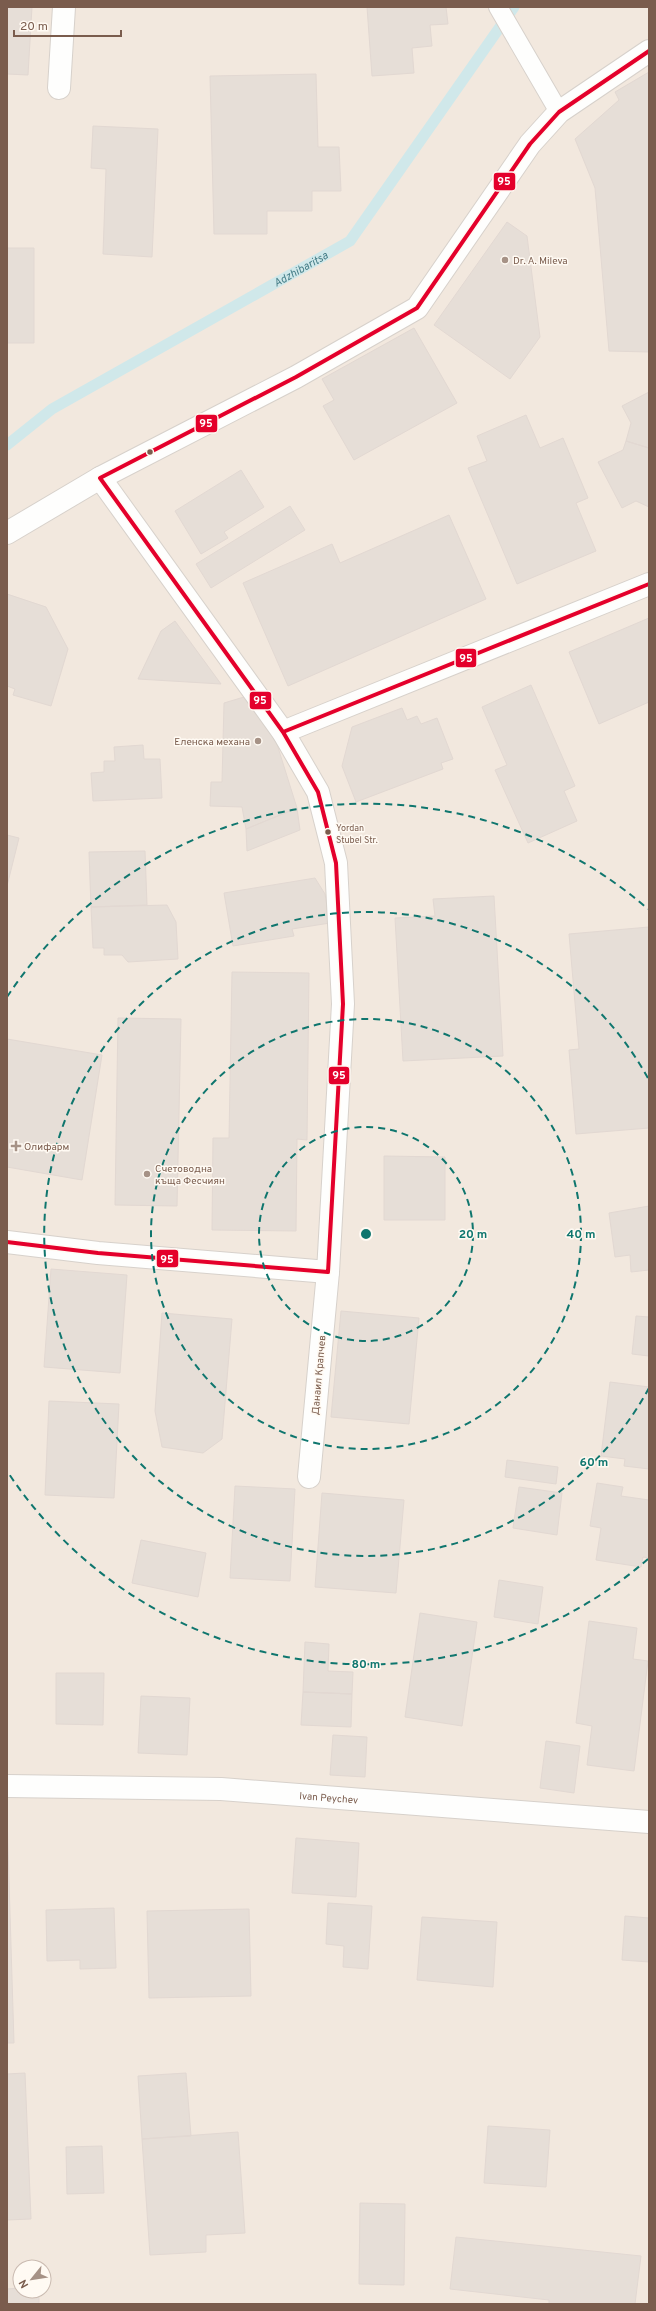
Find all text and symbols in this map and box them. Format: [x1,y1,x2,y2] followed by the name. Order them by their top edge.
[14,12,121,38] scale bar
[20,19,48,35] text: 20 m
[493,172,516,191] line badge: 95
[497,175,511,189] text: 95
[271,249,331,291] water label: Adzhibaritsa
[500,255,510,265] marker: Dr. A. Mileva
[513,255,568,268] place label: Dr. A. Mileva
[195,414,218,433] line badge: 95
[199,417,213,431] text: 95
[145,447,155,457] unlabelled marker
[455,648,477,668] line badge: 95
[459,652,473,666] text: 95
[249,691,272,710] line badge: 95
[253,694,267,708] text: 95
[174,736,250,749] place label: Еленска механа
[253,736,263,746] marker: Еленска механа
[336,823,378,846] place label: Yordan Stubel Str.
[323,827,333,837] marker: Yordan Stubel Str.
[328,1066,350,1085] line badge: 95
[332,1069,346,1083] text: 95
[11,1141,21,1151] marker: Олифарм
[24,1141,69,1154] place label: Олифарм
[155,1163,225,1188] place label: Счетоводна къща Фесчиян
[142,1169,152,1179] marker: Счетоводна къща Фесчиян
[359,1227,373,1241] centre of rings
[459,1227,487,1243] text: 20 m
[566,1227,596,1243] text: 40 m
[156,1249,179,1268] line badge: 95
[160,1253,174,1267] text: 95
[310,1335,329,1416] street label: Данаил Крапчев
[580,1455,608,1471] text: 60 m
[352,1657,380,1673] text: 80 m
[299,1790,358,1808] street label: Ivan Peychev
[12,2259,52,2299] north arrow
[16,2277,32,2290] text: N

